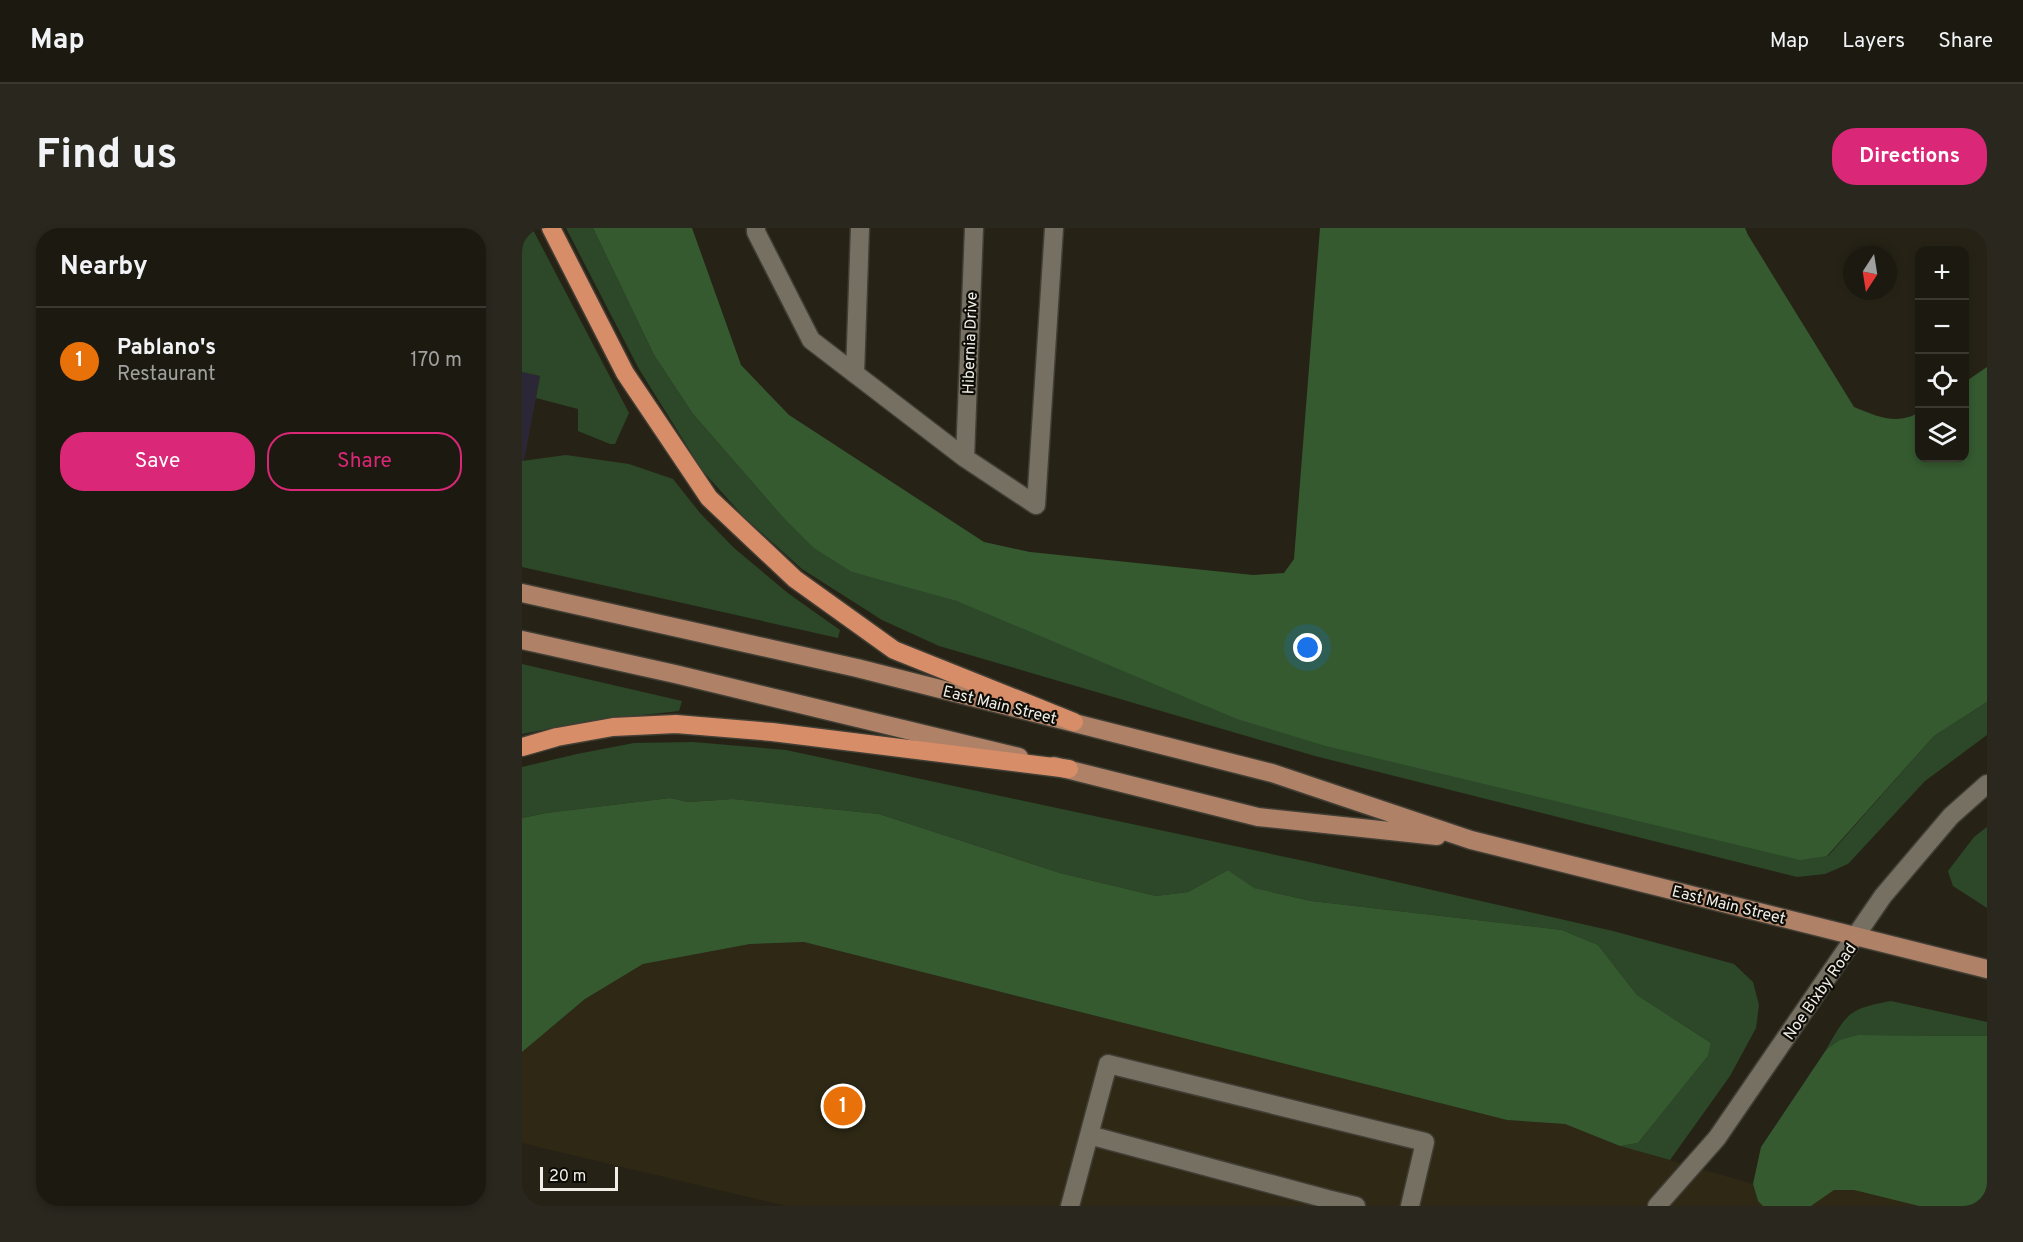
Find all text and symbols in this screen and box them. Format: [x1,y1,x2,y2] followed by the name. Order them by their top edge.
[30,23,85,59] text: Map
[1770,28,1809,55] text: Map
[1842,28,1905,55] text: Layers
[1938,28,1993,55] text: Share
[1832,128,1987,185] button: Directions
[36,130,177,183] text: Find us
[1843,246,1897,300] north arrow
[1915,246,1969,462] map controls
[1915,246,1969,300] button: +
[60,251,148,284] text: Nearby
[959,291,983,395] street label: Hibernia Drive
[1915,300,1969,354] button: −
[117,335,216,362] text: Pablano's
[76,348,84,374] text: 1
[410,348,462,374] text: 170 m
[1915,354,1969,408] button: locate
[117,362,216,388] text: Restaurant
[1915,408,1969,462] button: layers
[60,432,255,491] button: Save
[267,432,462,491] button: Share
[1293,633,1322,662] your location
[940,682,1059,730] street label: East Main Street
[1669,882,1788,930] street label: East Main Street
[1780,940,1862,1045] street label: Noe Bixby Road
[824,1084,862,1128] pin: 1
[540,1164,618,1192] scale bar
[549,1167,586,1187] text: 20 m

